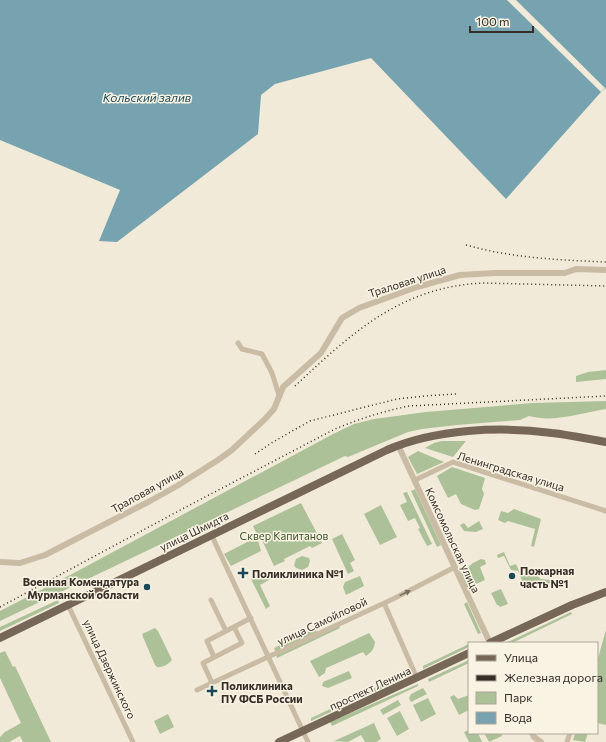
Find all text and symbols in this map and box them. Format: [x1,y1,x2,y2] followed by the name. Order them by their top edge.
[470,8,533,34] scale bar
[476,14,510,28] text: 100 m
[103,90,192,104] water label: Кольский залив
[367,262,447,300] street label: Траловая улица
[456,449,566,493] street label: Ленинградская улица
[109,465,185,515] street label: Траловая улица
[423,485,483,595] street label: Комсомольская улица
[157,509,231,553] street label: улица Шмидта
[240,529,329,542] park label: Сквер Капитанов
[520,564,574,590] place label: Пожарная часть №1
[237,567,249,579] marker: Поликлиника №1
[252,567,344,580] place label: Поликлиника №1
[507,571,517,581] marker: Пожарная часть №1
[23,575,139,601] place label: Военная Комендатура Мурманской области
[142,582,152,592] marker: Военная Комендатура Мурманской области
[399,590,411,596] one-way arrow
[275,594,369,648] street label: улица Самойловой
[81,617,139,721] street label: улица Дзержинского
[468,642,598,734] legend
[504,650,538,664] text: Улица
[327,663,413,713] street label: проспект Ленина
[504,670,603,684] text: Железная дорога
[221,679,303,705] place label: Поликлиника ПУ ФСБ России
[206,685,218,697] marker: Поликлиника ПУ ФСБ России
[504,690,533,704] text: Парк
[504,710,532,724] text: Вода

